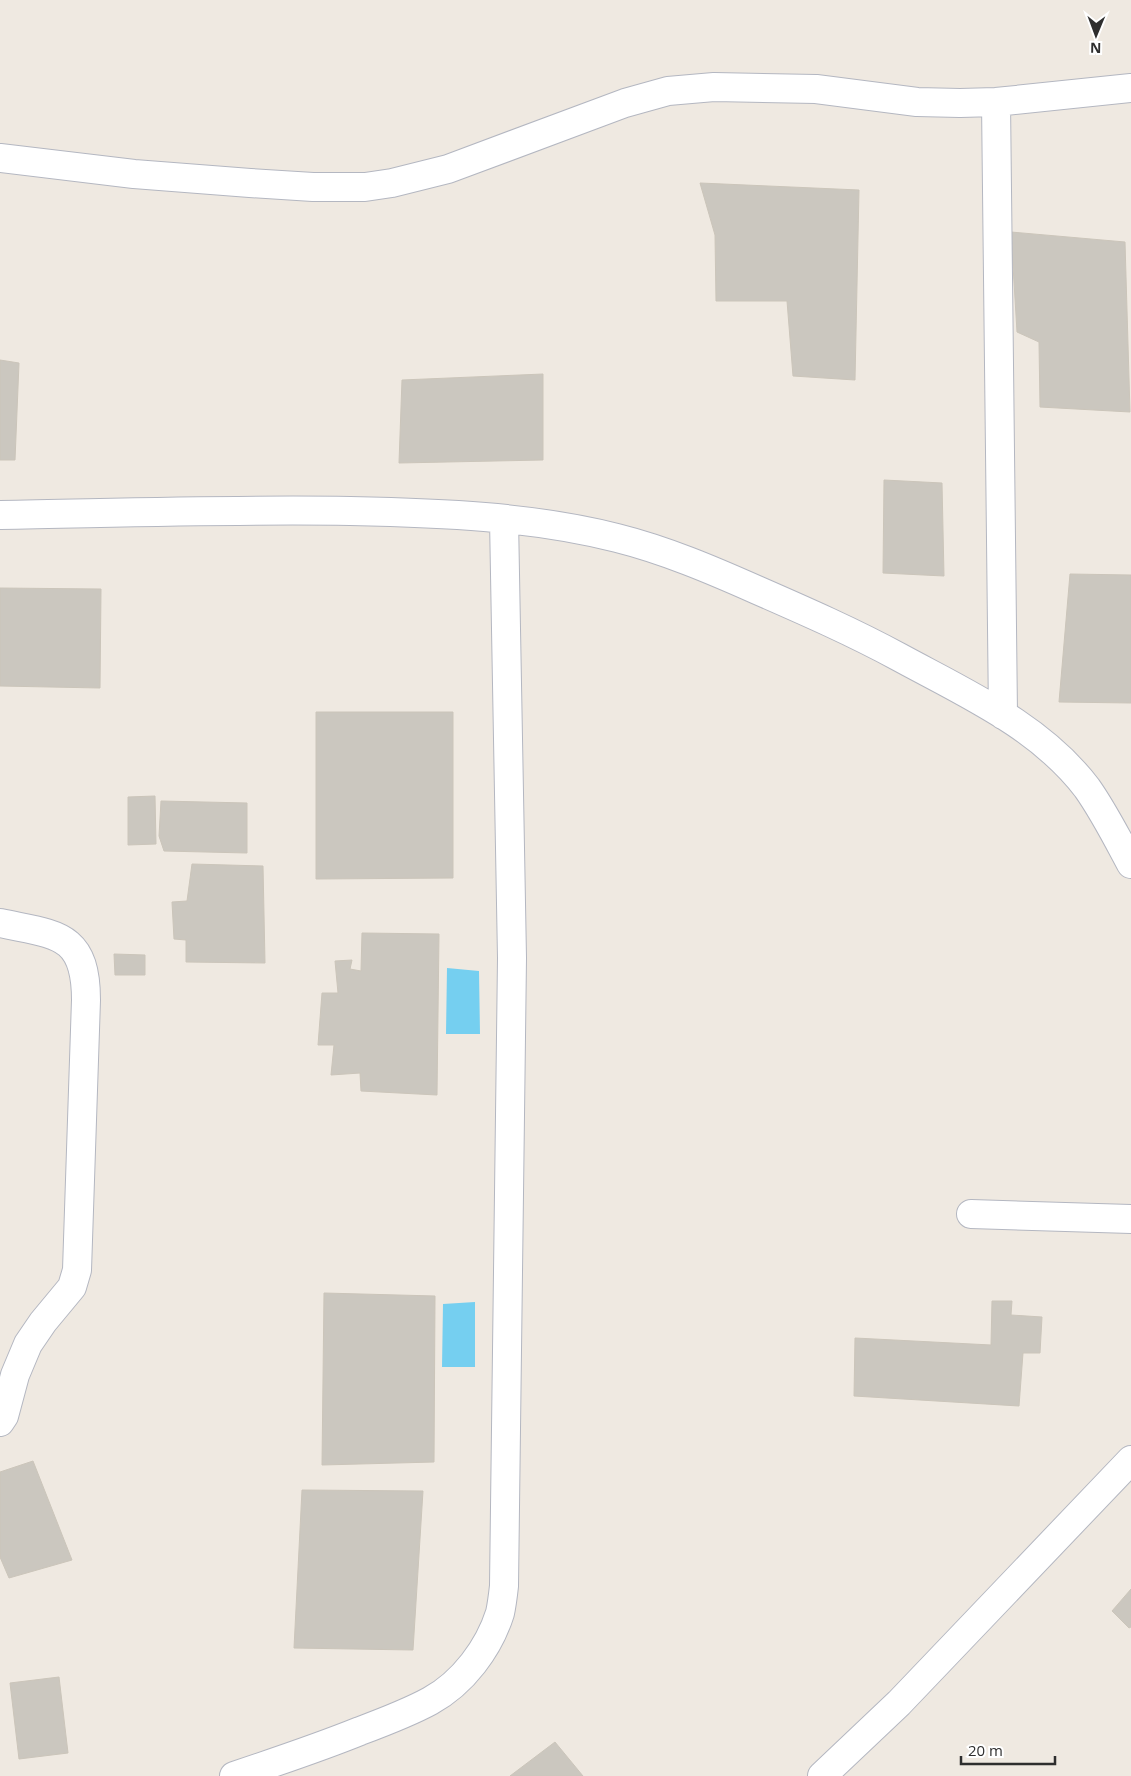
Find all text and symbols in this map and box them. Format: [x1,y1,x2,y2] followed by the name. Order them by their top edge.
[1071,10,1121,60] north arrow
[1090,39,1102,58] text: N
[961,1734,1055,1766] scale bar
[968,1740,1003,1760] text: 20 m

